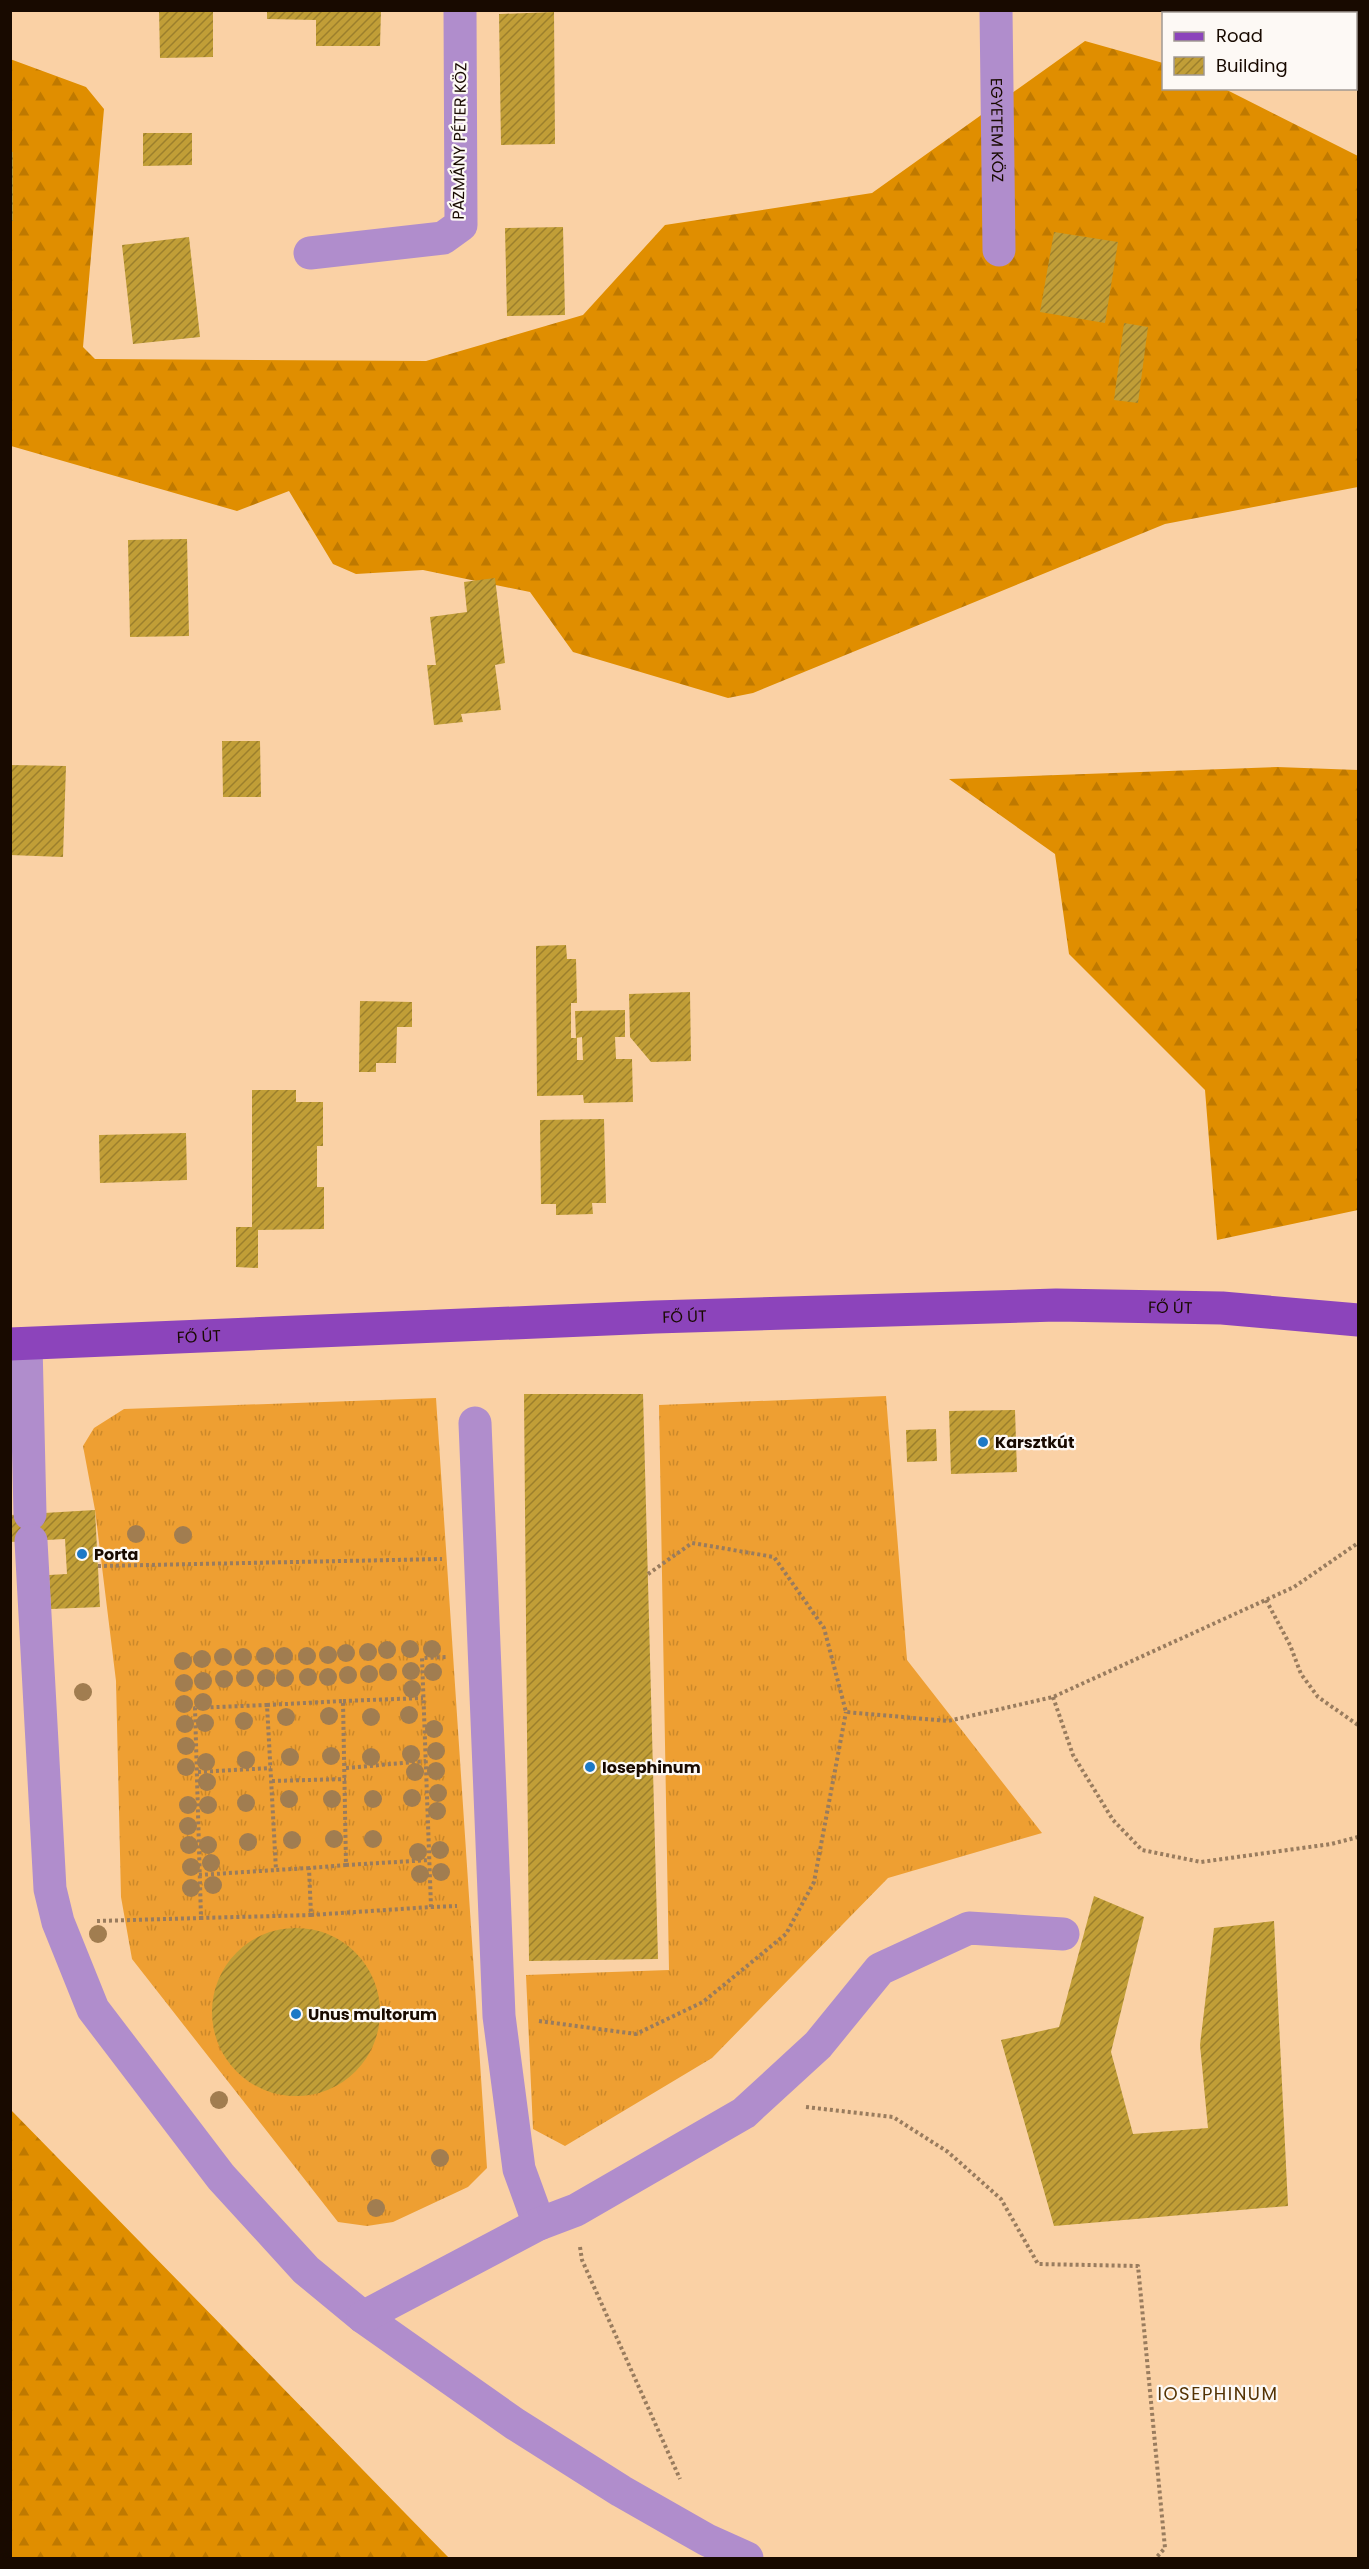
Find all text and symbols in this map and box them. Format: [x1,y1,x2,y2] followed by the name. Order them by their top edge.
[1162,12,1357,90] legend
[1216,23,1263,48] text: Road
[1216,53,1288,78] text: Building
[447,62,472,220] street label: PÁZMÁNY PÉTER KÖZ
[985,78,1009,182] street label: EGYETEM KÖZ
[1148,1296,1193,1319] street label: FŐ ÚT
[662,1304,707,1329] street label: FŐ ÚT
[176,1324,222,1349] street label: FŐ ÚT
[995,1431,1074,1454] place label: Karsztkút
[976,1435,990,1449] marker: Karsztkút
[94,1543,138,1566] place label: Porta
[75,1547,89,1561] marker: Porta
[602,1756,701,1779] place label: Iosephinum
[583,1760,597,1774] marker: Iosephinum
[308,2003,437,2026] place label: Unus multorum
[289,2007,303,2021] marker: Unus multorum
[1158,2381,1278,2406] district label: IOSEPHINUM

